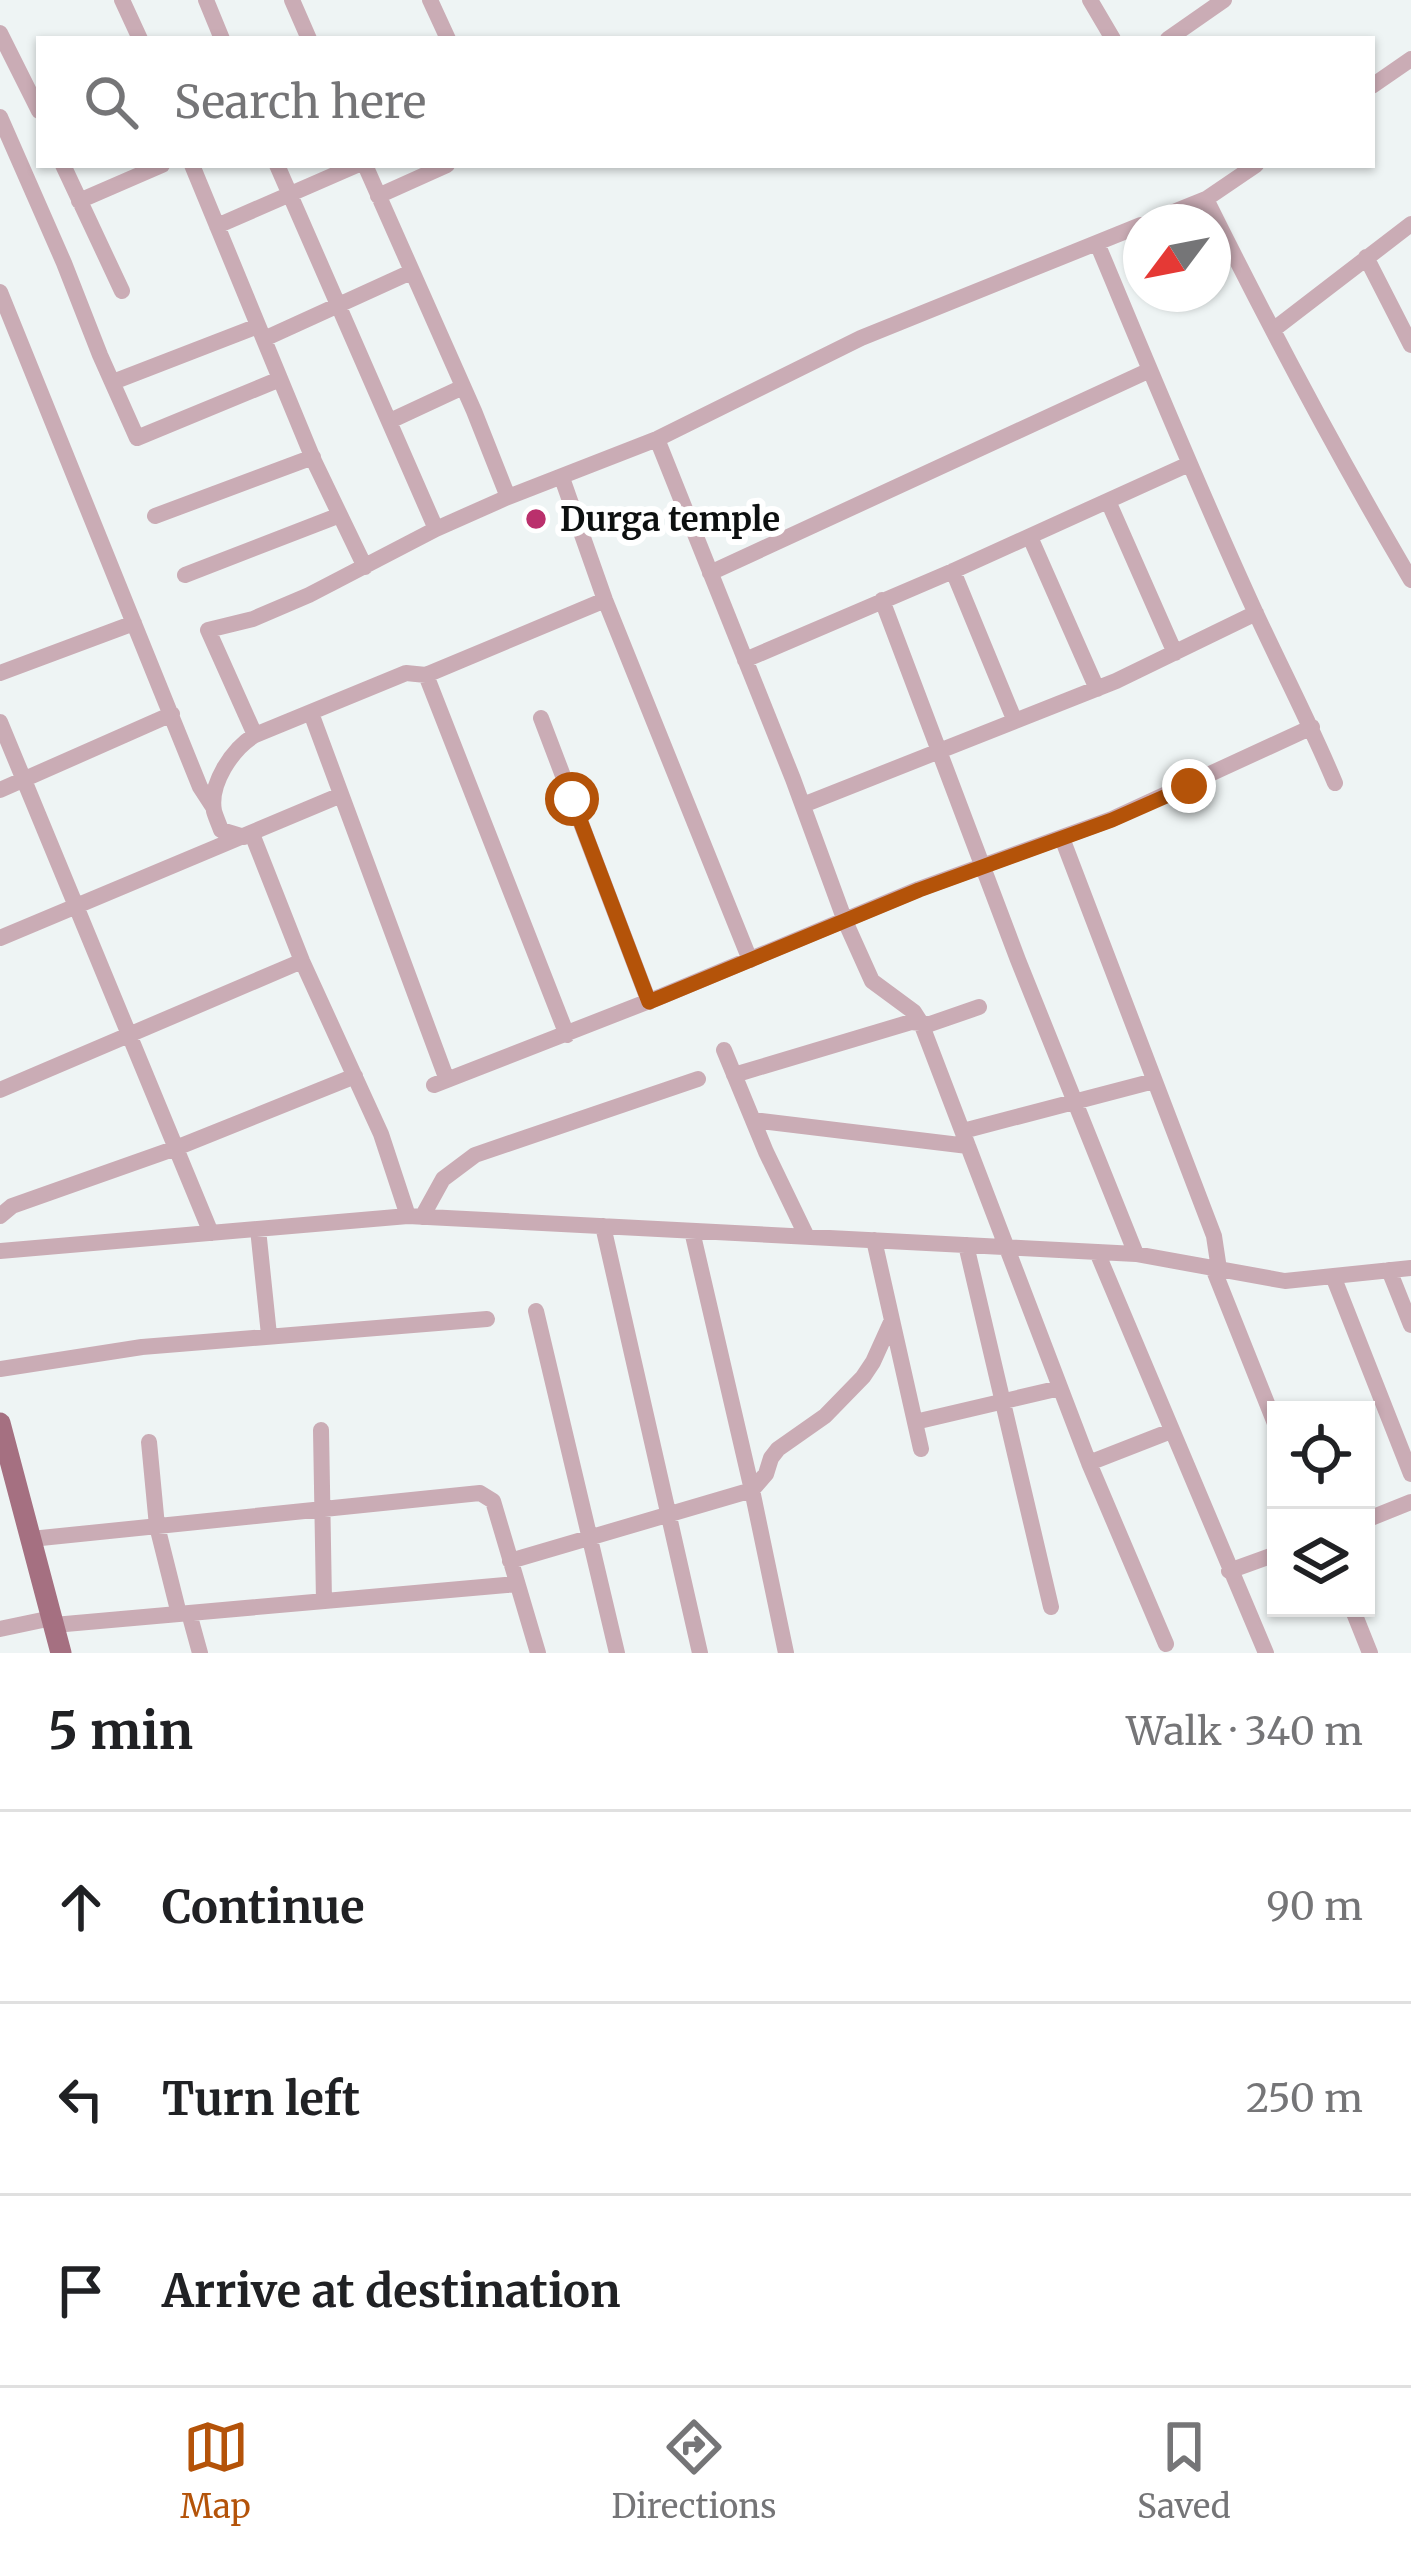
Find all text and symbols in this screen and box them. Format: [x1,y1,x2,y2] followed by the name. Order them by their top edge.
[36,36,1375,168] search box
[78,69,144,135] icon: search
[174,74,426,130] text: Search here
[1123,204,1231,312] north arrow
[560,499,780,540] place label: Durga temple
[523,506,549,532] marker: Durga temple
[1162,759,1216,813] route end
[545,772,599,826] route start
[1267,1401,1375,1617] map controls
[1267,1401,1375,1509] button: locate
[1267,1509,1375,1617] button: layers
[48,1699,193,1763] text: 5 min
[1126,1707,1363,1756] text: Walk · 340 m
[48,1874,114,1940] icon: ahead
[162,1879,364,1935] text: Continue
[1266,1882,1363,1931] text: 90 m
[48,2066,114,2132] icon: left
[162,2071,360,2127] text: Turn left
[1246,2074,1363,2123] text: 250 m
[48,2258,114,2324] icon: arrive
[162,2263,620,2319] text: Arrive at destination
[180,2414,251,2527] tab: Map
[611,2414,776,2527] tab: Directions
[1137,2414,1231,2527] tab: Saved

